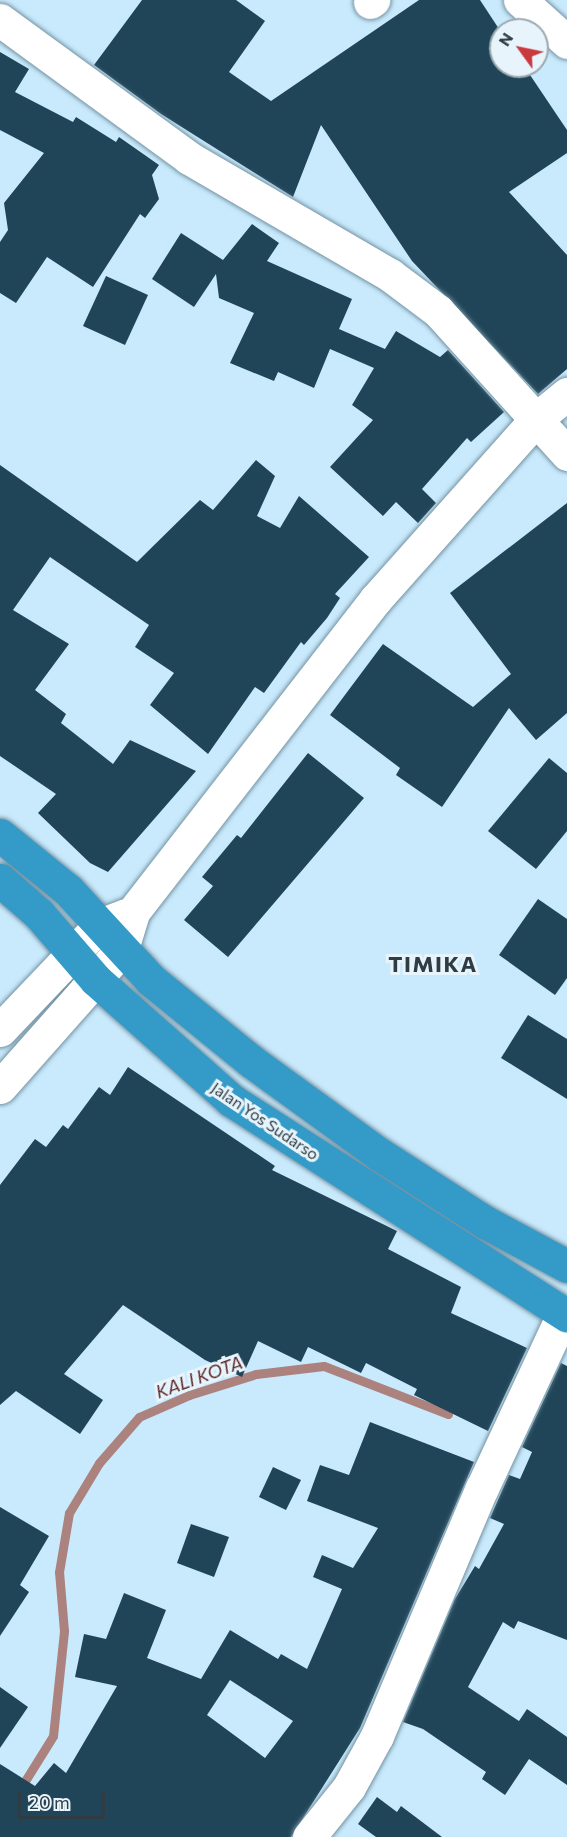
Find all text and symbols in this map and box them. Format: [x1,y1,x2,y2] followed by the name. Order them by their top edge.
[489,18,549,78] north arrow
[494,29,516,49] text: N
[388,951,478,977] district label: TIMIKA
[208,1078,322,1164] street label: Jalan Yos Sudarso
[153,1351,245,1403] water label: KALI KOTA
[21,1780,108,1818] scale bar
[29,1791,70,1813] text: 20 m

